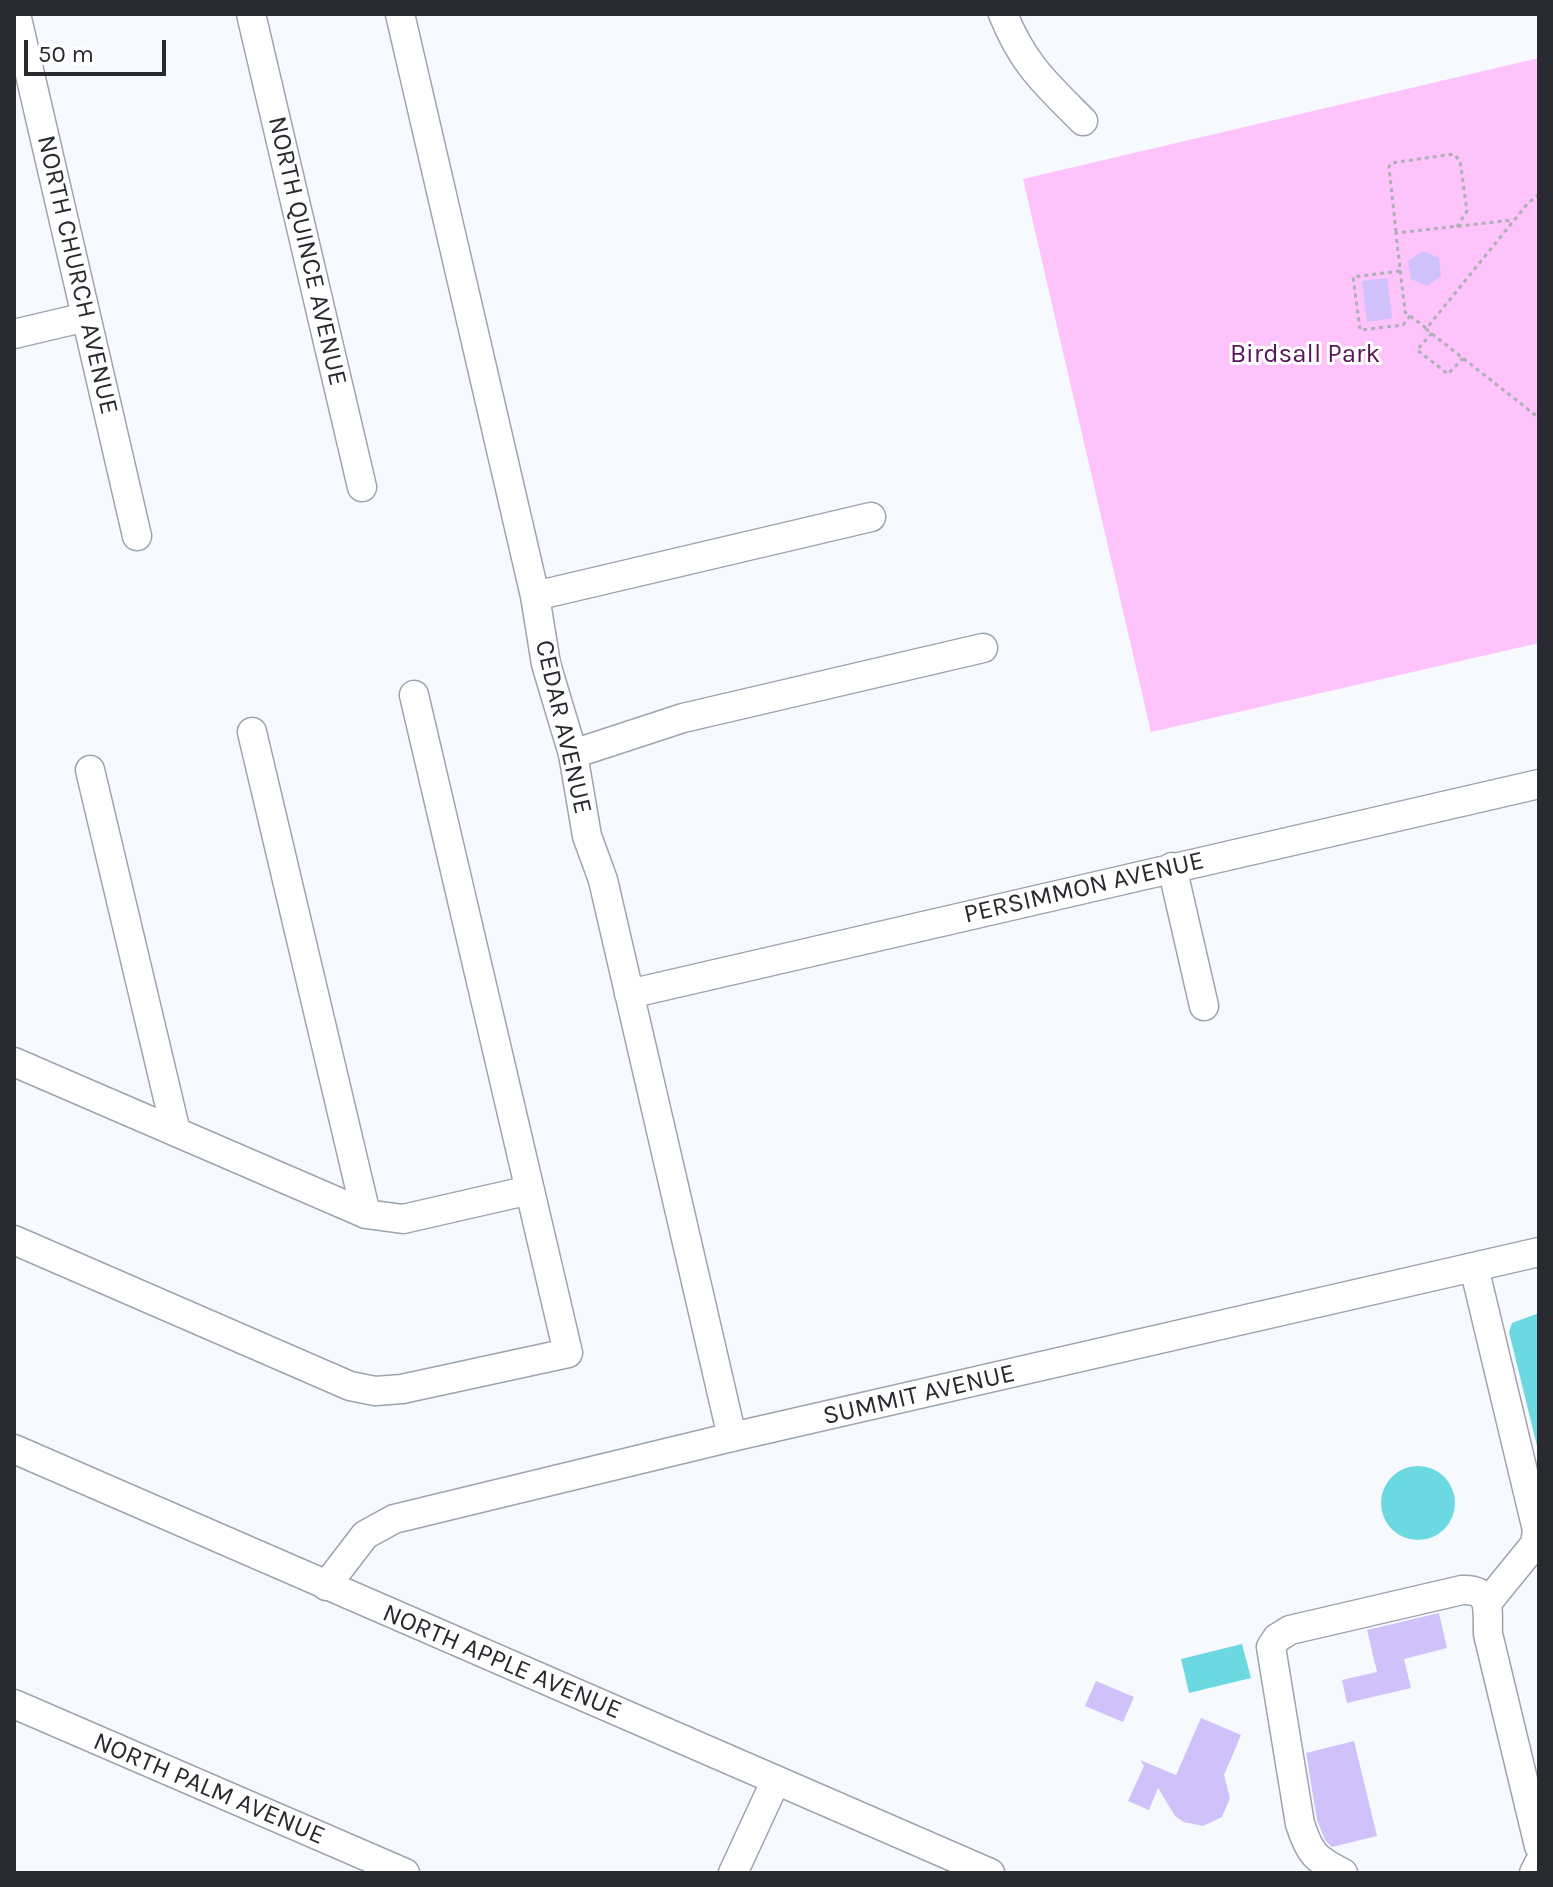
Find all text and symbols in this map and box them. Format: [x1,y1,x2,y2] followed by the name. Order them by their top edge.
[28,24,170,74] scale bar
[38,40,94,68] text: 50 m
[261,113,353,389] street label: NORTH QUINCE AVENUE
[30,132,124,418] street label: NORTH CHURCH AVENUE
[1230,339,1380,371] park label: Birdsall Park
[528,637,598,817] street label: CEDAR AVENUE
[961,845,1207,931] street label: PERSIMMON AVENUE
[820,1358,1018,1432] street label: SUMMIT AVENUE
[378,1598,626,1726] street label: NORTH APPLE AVENUE
[89,1726,329,1852] street label: NORTH PALM AVENUE

